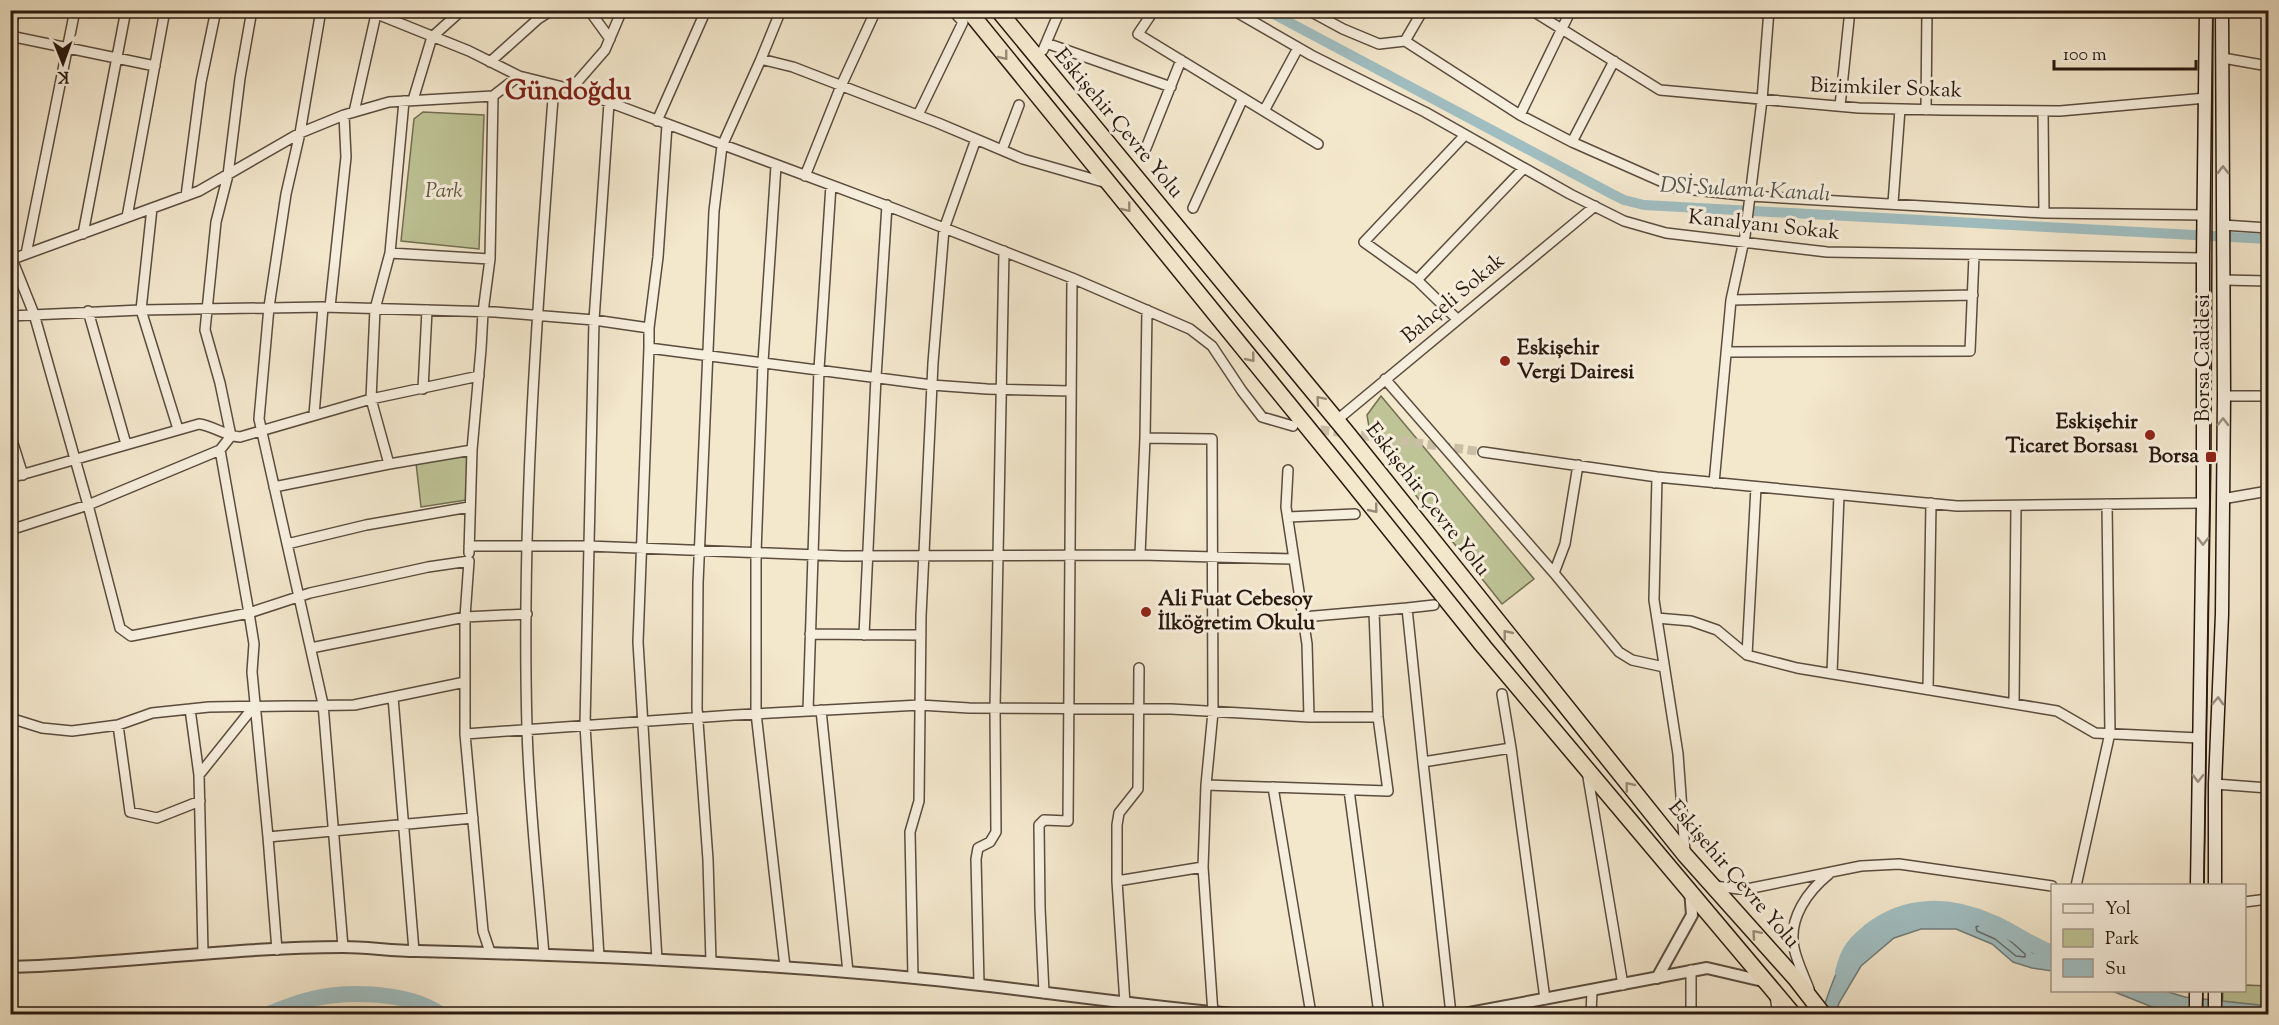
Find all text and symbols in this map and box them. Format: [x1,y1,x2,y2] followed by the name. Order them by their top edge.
[33,33,93,93] north arrow
[2054,33,2196,71] scale bar
[1046,42,1190,206] street label: Eskişehir Çevre Yolu
[2063,43,2107,69] text: 100 m
[997,49,1008,60] one-way arrow
[57,64,69,87] text: K
[1809,71,1963,107] street label: Bizimkiler Sokak
[505,73,632,112] district label: Gündoğdu
[2217,166,2229,175] one-way arrow
[1659,171,1831,211] water label: DSİ Sulama Kanalı
[425,177,463,207] park label: Park
[1120,201,1131,212] one-way arrow
[1687,203,1842,249] street label: Kanalyanı Sokak
[1396,246,1513,351] street label: Bahçeli Sokak
[2189,294,2219,422] street label: Borsa Caddesi
[1517,334,1634,388] place label: Eskişehir Vergi Dairesi
[1244,351,1255,362] one-way arrow
[1498,354,1512,368] marker: Eskişehir Vergi Dairesi
[1316,396,1327,407] one-way arrow
[2006,408,2138,462] place label: Eskişehir Ticaret Borsası
[1357,417,1497,583] street label: Eskişehir Çevre Yolu
[2217,418,2229,427] one-way arrow
[2143,428,2157,442] marker: Eskişehir Ticaret Borsası
[2148,442,2199,472] place label: Borsa
[2204,450,2218,464] marker: Borsa
[1367,503,1378,514] one-way arrow
[2197,537,2209,546] one-way arrow
[1158,585,1316,639] place label: Ali Fuat Cebesoy İlköğretim Okulu
[1139,605,1153,619] marker: Ali Fuat Cebesoy İlköğretim Okulu
[1503,630,1514,641] one-way arrow
[2212,697,2225,706] one-way arrow
[2192,774,2204,783] one-way arrow
[1626,782,1637,793] one-way arrow
[1660,794,1806,956] street label: Eskişehir Çevre Yolu
[2051,884,2246,992] legend
[2105,897,2131,923] text: Yol
[2105,927,2140,953] text: Park
[1752,930,1763,941] one-way arrow
[2105,957,2126,983] text: Su

